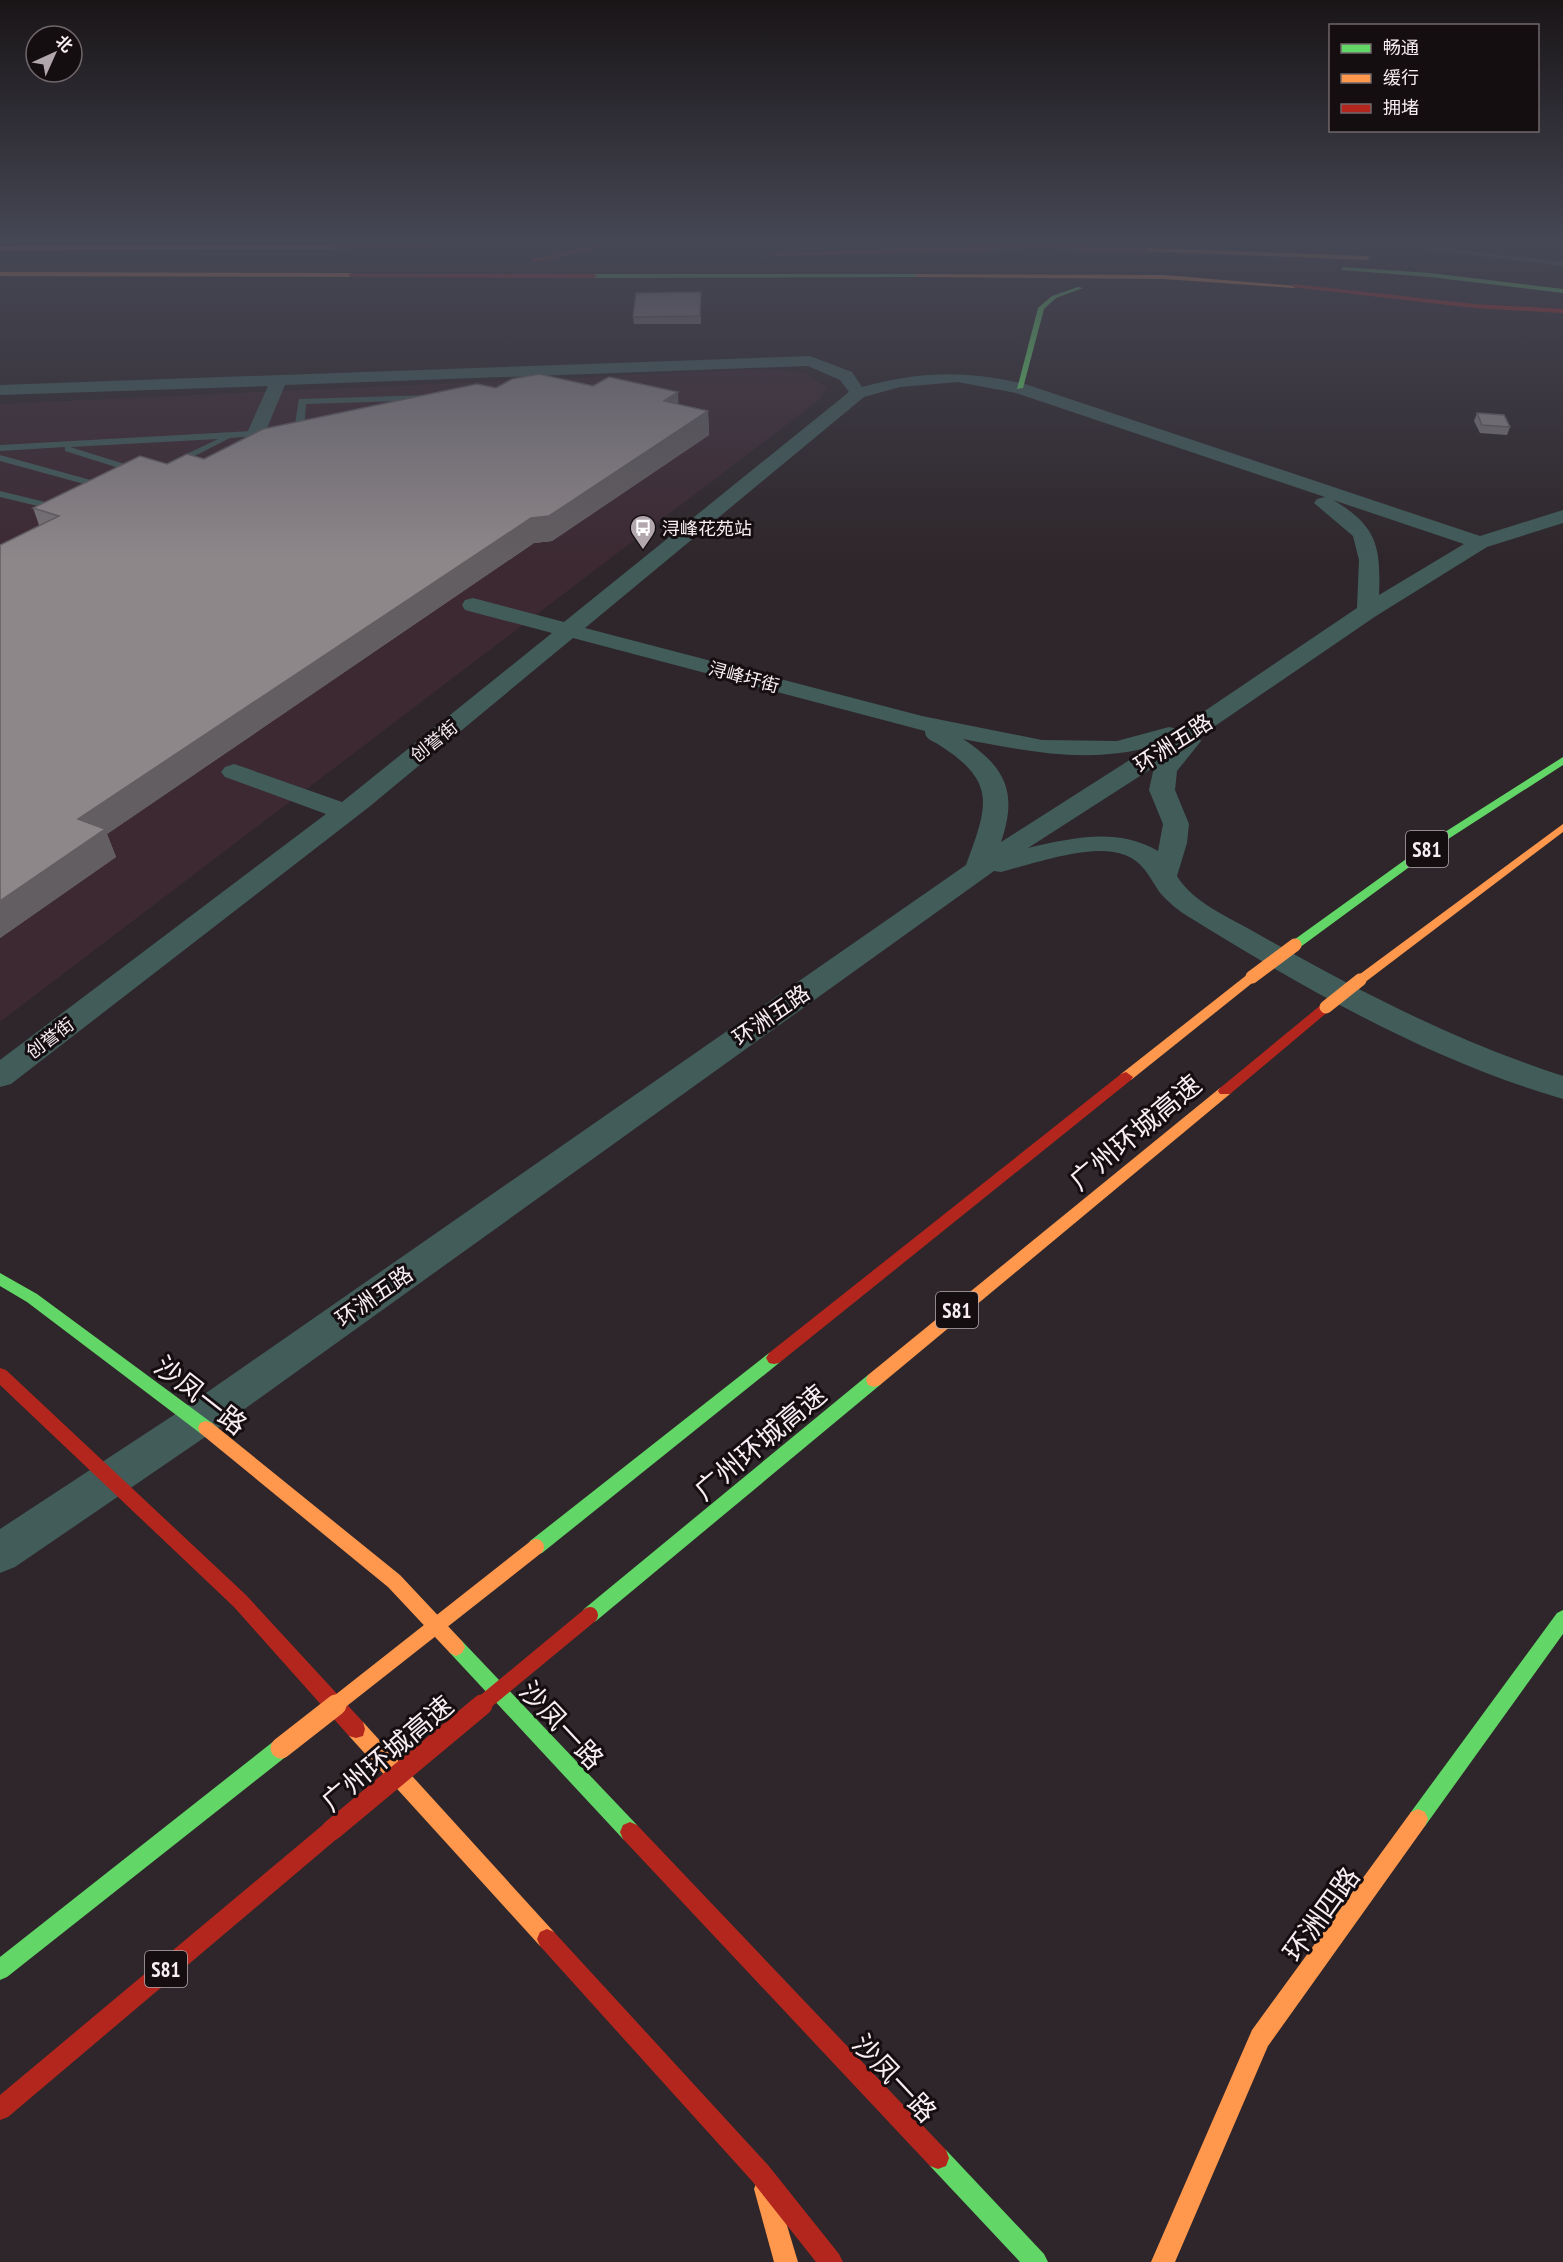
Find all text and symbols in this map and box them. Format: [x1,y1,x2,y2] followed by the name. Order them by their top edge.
[24,24,84,84] north arrow
[1329,24,1539,132] legend
[52,31,77,56] text: 北
[1383,36,1419,59] text: 畅通
[1383,66,1419,89] text: 缓行
[1383,96,1419,119] text: 拥堵
[628,513,658,551] bus stop icon: 浔峰花苑站
[662,517,752,540] place label: 浔峰花苑站
[706,657,782,697] street label: 浔峰圩街
[1128,707,1218,779] street label: 环洲五路
[406,715,462,767] street label: 创誉街
[1406,831,1448,867] road number: S81
[727,978,815,1052] street label: 环洲五路
[22,1013,78,1063] street label: 创誉街
[1062,1067,1208,1197] street label: 广州环城高速
[330,1259,418,1333] street label: 环洲五路
[936,1292,978,1328] road number: S81
[148,1348,254,1442] street label: 沙凤一路
[687,1377,833,1507] street label: 广州环城高速
[513,1674,611,1776] street label: 沙凤一路
[314,1688,460,1818] street label: 广州环城高速
[1276,1860,1366,1968] street label: 环洲四路
[145,1951,187,1987] road number: S81
[846,2027,944,2129] street label: 沙凤一路

